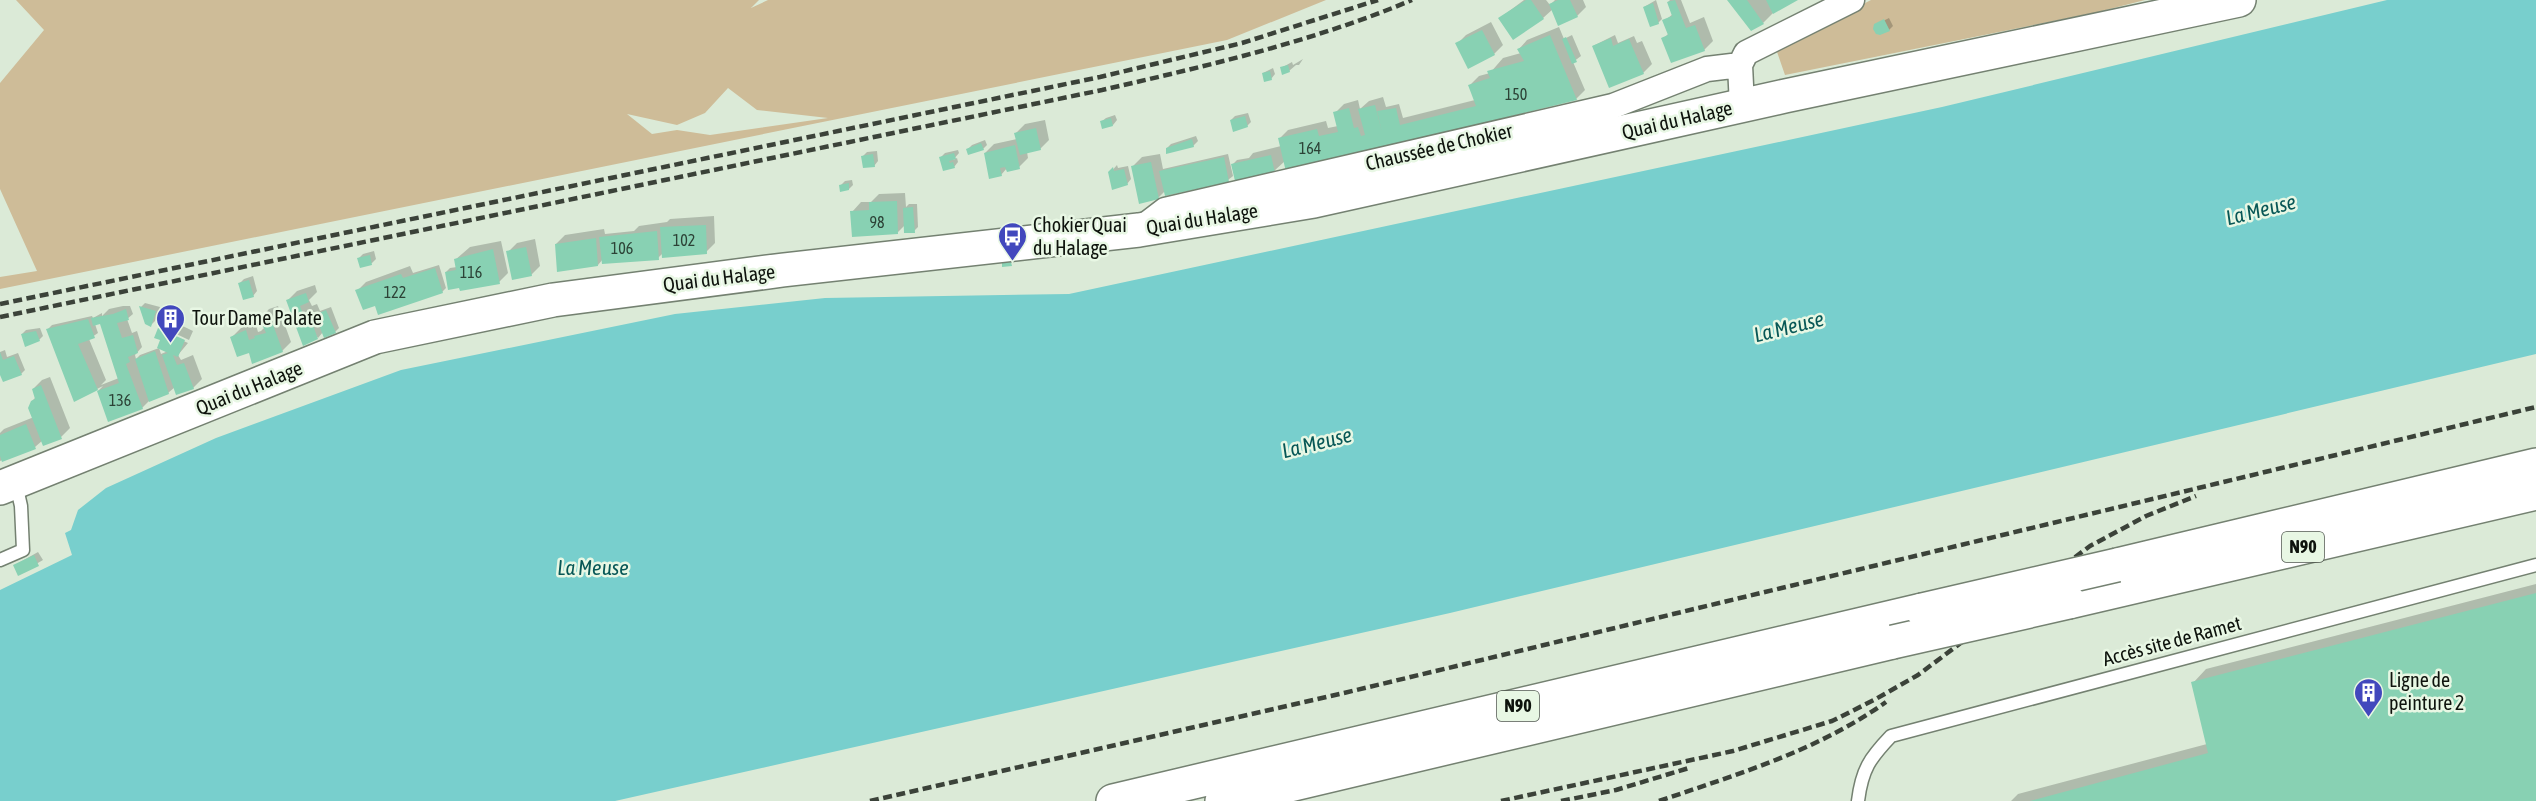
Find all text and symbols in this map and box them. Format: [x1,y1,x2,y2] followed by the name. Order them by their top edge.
[1505,85,1527,103] house number: 150
[1619,96,1734,143] street label: Quai du Halage
[1363,118,1516,175] street label: Chaussée de Chokier
[1299,139,1321,157] house number: 164
[2223,189,2298,229] water label: La Meuse
[1144,198,1259,239] street label: Quai du Halage
[869,213,885,231] house number: 98
[1033,213,1127,259] place label: Chokier Quai du Halage
[996,220,1028,262] bus stop icon: Chokier Quai du Halage
[673,231,695,249] house number: 102
[611,239,633,257] house number: 106
[662,259,776,296] street label: Quai du Halage
[460,263,482,281] house number: 116
[384,283,406,301] house number: 122
[155,302,187,344] building icon: Tour Dame Palate
[192,306,322,329] place label: Tour Dame Palate
[1751,306,1826,346] water label: La Meuse
[192,356,305,419] street label: Quai du Halage
[109,391,131,409] house number: 136
[1279,422,1354,462] water label: La Meuse
[2282,532,2324,562] road number: N90
[557,555,629,579] water label: La Meuse
[2100,611,2244,670] street label: Accès site de Ramet
[2389,668,2464,714] place label: Ligne de peinture 2
[2352,676,2384,718] building icon: Ligne de peinture 2
[1497,691,1539,721] road number: N90

